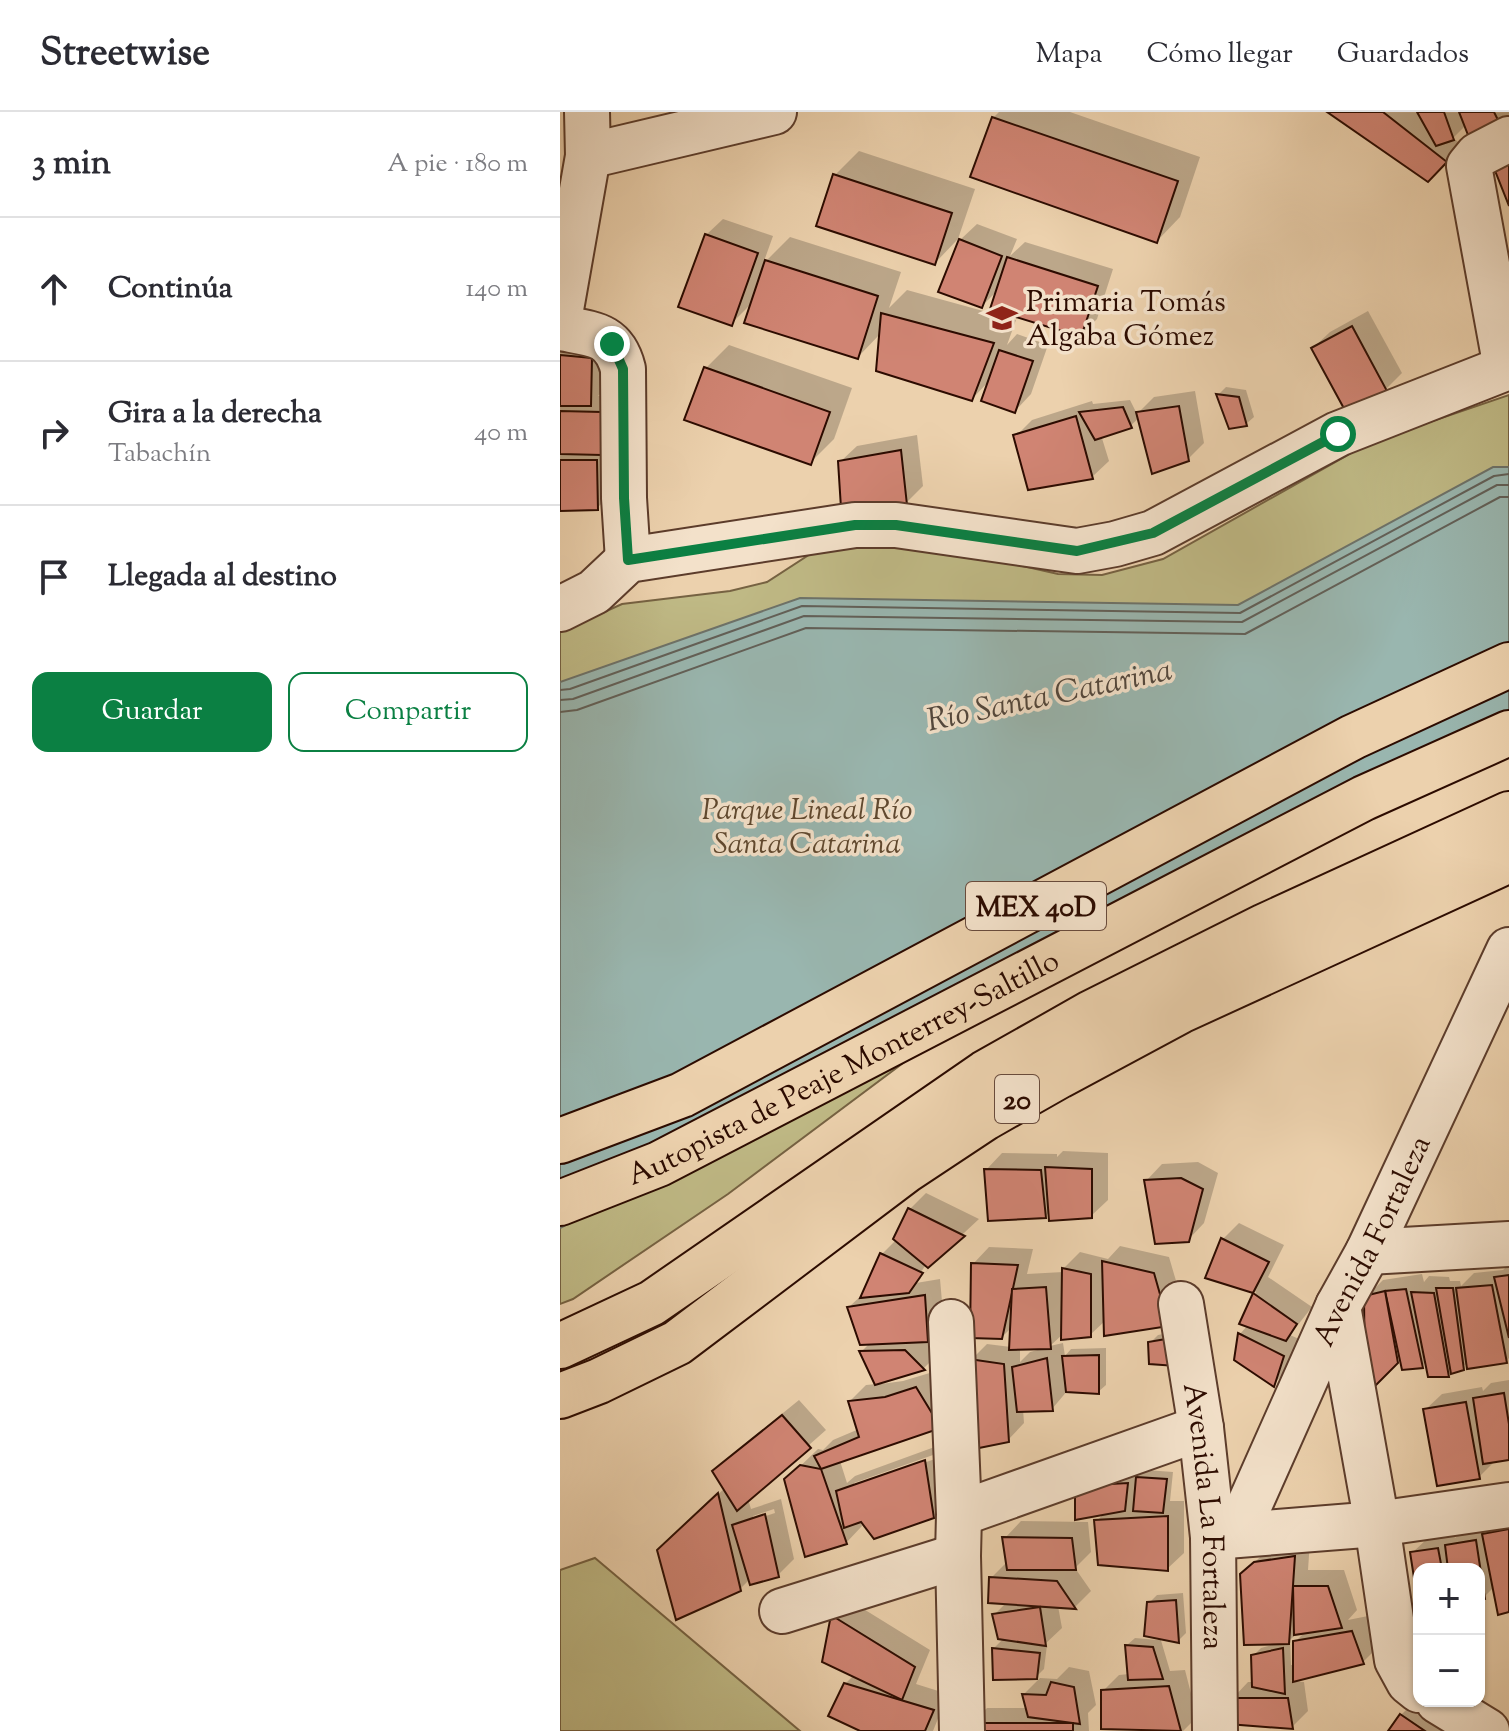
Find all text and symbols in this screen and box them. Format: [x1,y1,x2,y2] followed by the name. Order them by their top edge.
[40,28,210,82] text: Streetwise
[1036,35,1102,75] text: Mapa
[1146,35,1293,75] text: Cómo llegar
[1337,35,1469,75] text: Guardados
[32,140,111,189] text: 3 min
[387,146,528,183] text: A pie · 180 m
[32,267,76,311] icon: ahead
[108,268,233,311] text: Continúa
[465,271,528,308] text: 140 m
[1026,282,1226,359] place label: Primaria Tomás Algaba Gómez
[985,301,1019,335] school or university icon: Primaria Tomás Algaba Gómez
[594,326,630,362] route end
[108,393,322,436] text: Gira a la derecha
[32,411,76,455] icon: right
[474,415,528,452] text: 40 m
[1320,416,1356,452] route start
[108,436,211,473] text: Tabachín
[32,555,76,599] icon: arrive
[108,556,337,599] text: Llegada al destino
[923,648,1177,745] water label: Río Santa Catarina
[32,672,272,752] button: Guardar
[288,672,528,752] button: Compartir
[702,790,912,867] park label: Parque Lineal Río Santa Catarina
[966,882,1106,930] road number: MEX 40D
[622,941,1068,1198] street label: Autopista de Peaje Monterrey-Saltillo
[995,1075,1039,1123] road number: 20
[1304,1129,1443,1354] street label: Avenida Fortaleza
[1170,1380,1233,1650] street label: Avenida La Fortaleza
[1413,1563,1485,1707] map controls
[1413,1563,1485,1635] button: +
[1413,1635,1485,1707] button: −

